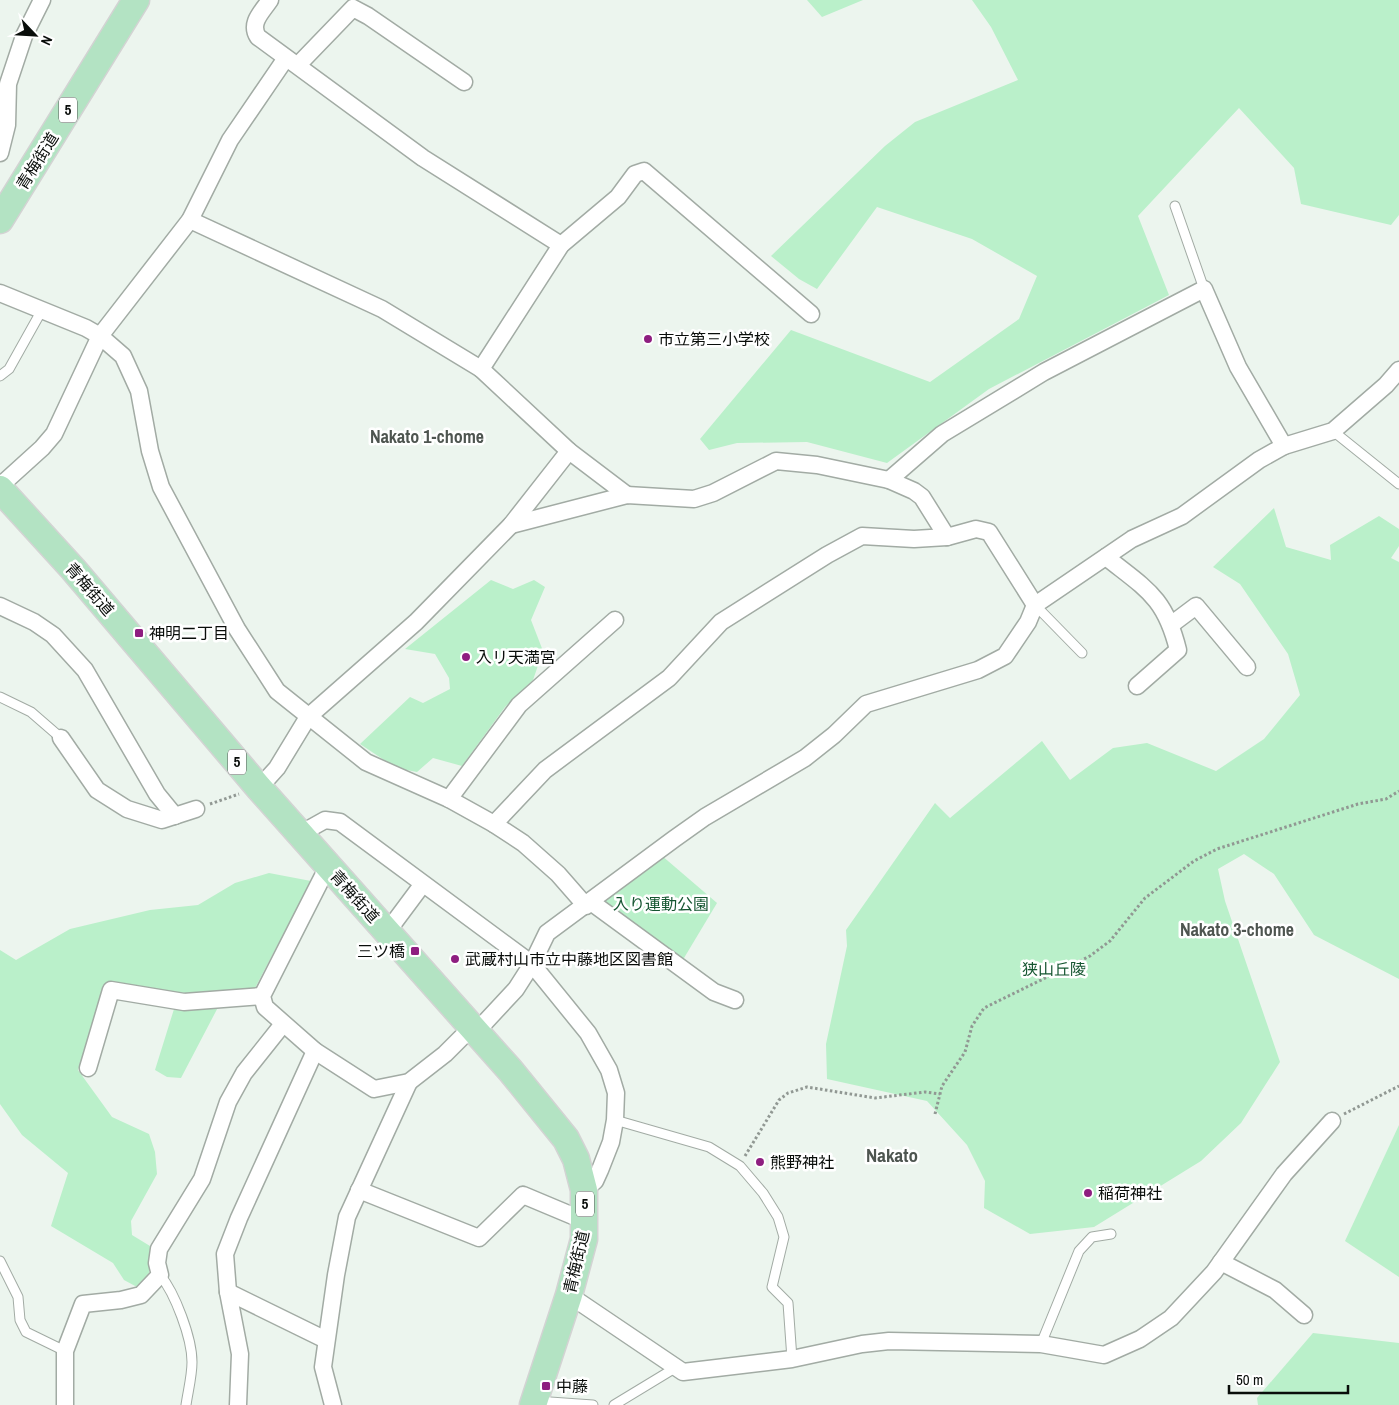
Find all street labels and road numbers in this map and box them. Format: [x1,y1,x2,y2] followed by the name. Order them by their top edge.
[59,98,77,122] road number: 5
[11,128,63,194] street label: 青梅街道
[61,558,119,620] street label: 青梅街道
[228,750,246,774] road number: 5
[325,865,385,927] street label: 青梅街道
[576,1192,594,1216] road number: 5
[558,1228,594,1296] street label: 青梅街道

